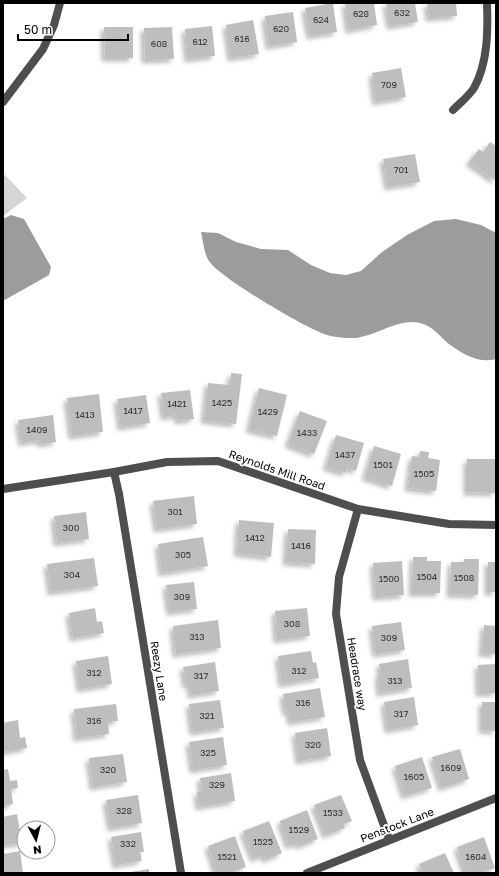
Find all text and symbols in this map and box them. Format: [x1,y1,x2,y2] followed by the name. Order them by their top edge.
[394,7,410,18] house number: 632
[353,8,369,19] house number: 628
[313,14,330,25] house number: 624
[18,16,128,42] scale bar
[24,22,52,37] text: 50 m
[273,23,290,34] house number: 620
[234,33,250,44] house number: 616
[192,36,208,47] house number: 612
[151,38,167,49] house number: 608
[381,79,397,90] house number: 709
[394,164,409,175] house number: 701
[212,397,232,408] house number: 1425
[167,398,187,409] house number: 1421
[124,405,143,416] house number: 1417
[258,406,278,417] house number: 1429
[75,409,95,420] house number: 1413
[27,424,47,435] house number: 1409
[297,427,317,438] house number: 1433
[227,447,327,492] street label: Reynolds Mill Road
[335,449,355,460] house number: 1437
[373,459,393,470] house number: 1501
[414,468,434,479] house number: 1505
[167,506,183,517] house number: 301
[63,522,80,533] house number: 300
[245,532,265,543] house number: 1412
[291,540,311,551] house number: 1416
[175,549,191,560] house number: 305
[64,569,81,580] house number: 304
[417,571,438,582] house number: 1504
[454,572,474,583] house number: 1508
[379,573,400,584] house number: 1500
[174,591,190,602] house number: 309
[284,618,300,629] house number: 308
[190,631,204,642] house number: 313
[381,632,397,643] house number: 309
[345,636,370,712] street label: Headrace way
[148,640,171,702] street label: Reezy Lane
[292,665,306,676] house number: 312
[87,667,101,678] house number: 312
[194,670,208,681] house number: 317
[388,675,402,686] house number: 313
[295,697,311,708] house number: 316
[394,708,408,719] house number: 317
[200,710,215,721] house number: 321
[86,715,102,726] house number: 316
[305,739,321,750] house number: 320
[200,747,216,758] house number: 325
[441,762,461,773] house number: 1609
[100,764,116,775] house number: 320
[404,771,424,782] house number: 1605
[209,779,225,790] house number: 329
[116,805,132,816] house number: 328
[358,805,435,845] street label: Penstock Lane
[323,807,343,818] house number: 1533
[16,820,56,860] north arrow
[289,824,309,835] house number: 1529
[253,836,273,847] house number: 1525
[120,838,136,849] house number: 332
[32,843,42,857] text: N
[217,851,237,862] house number: 1521
[466,851,487,862] house number: 1604

